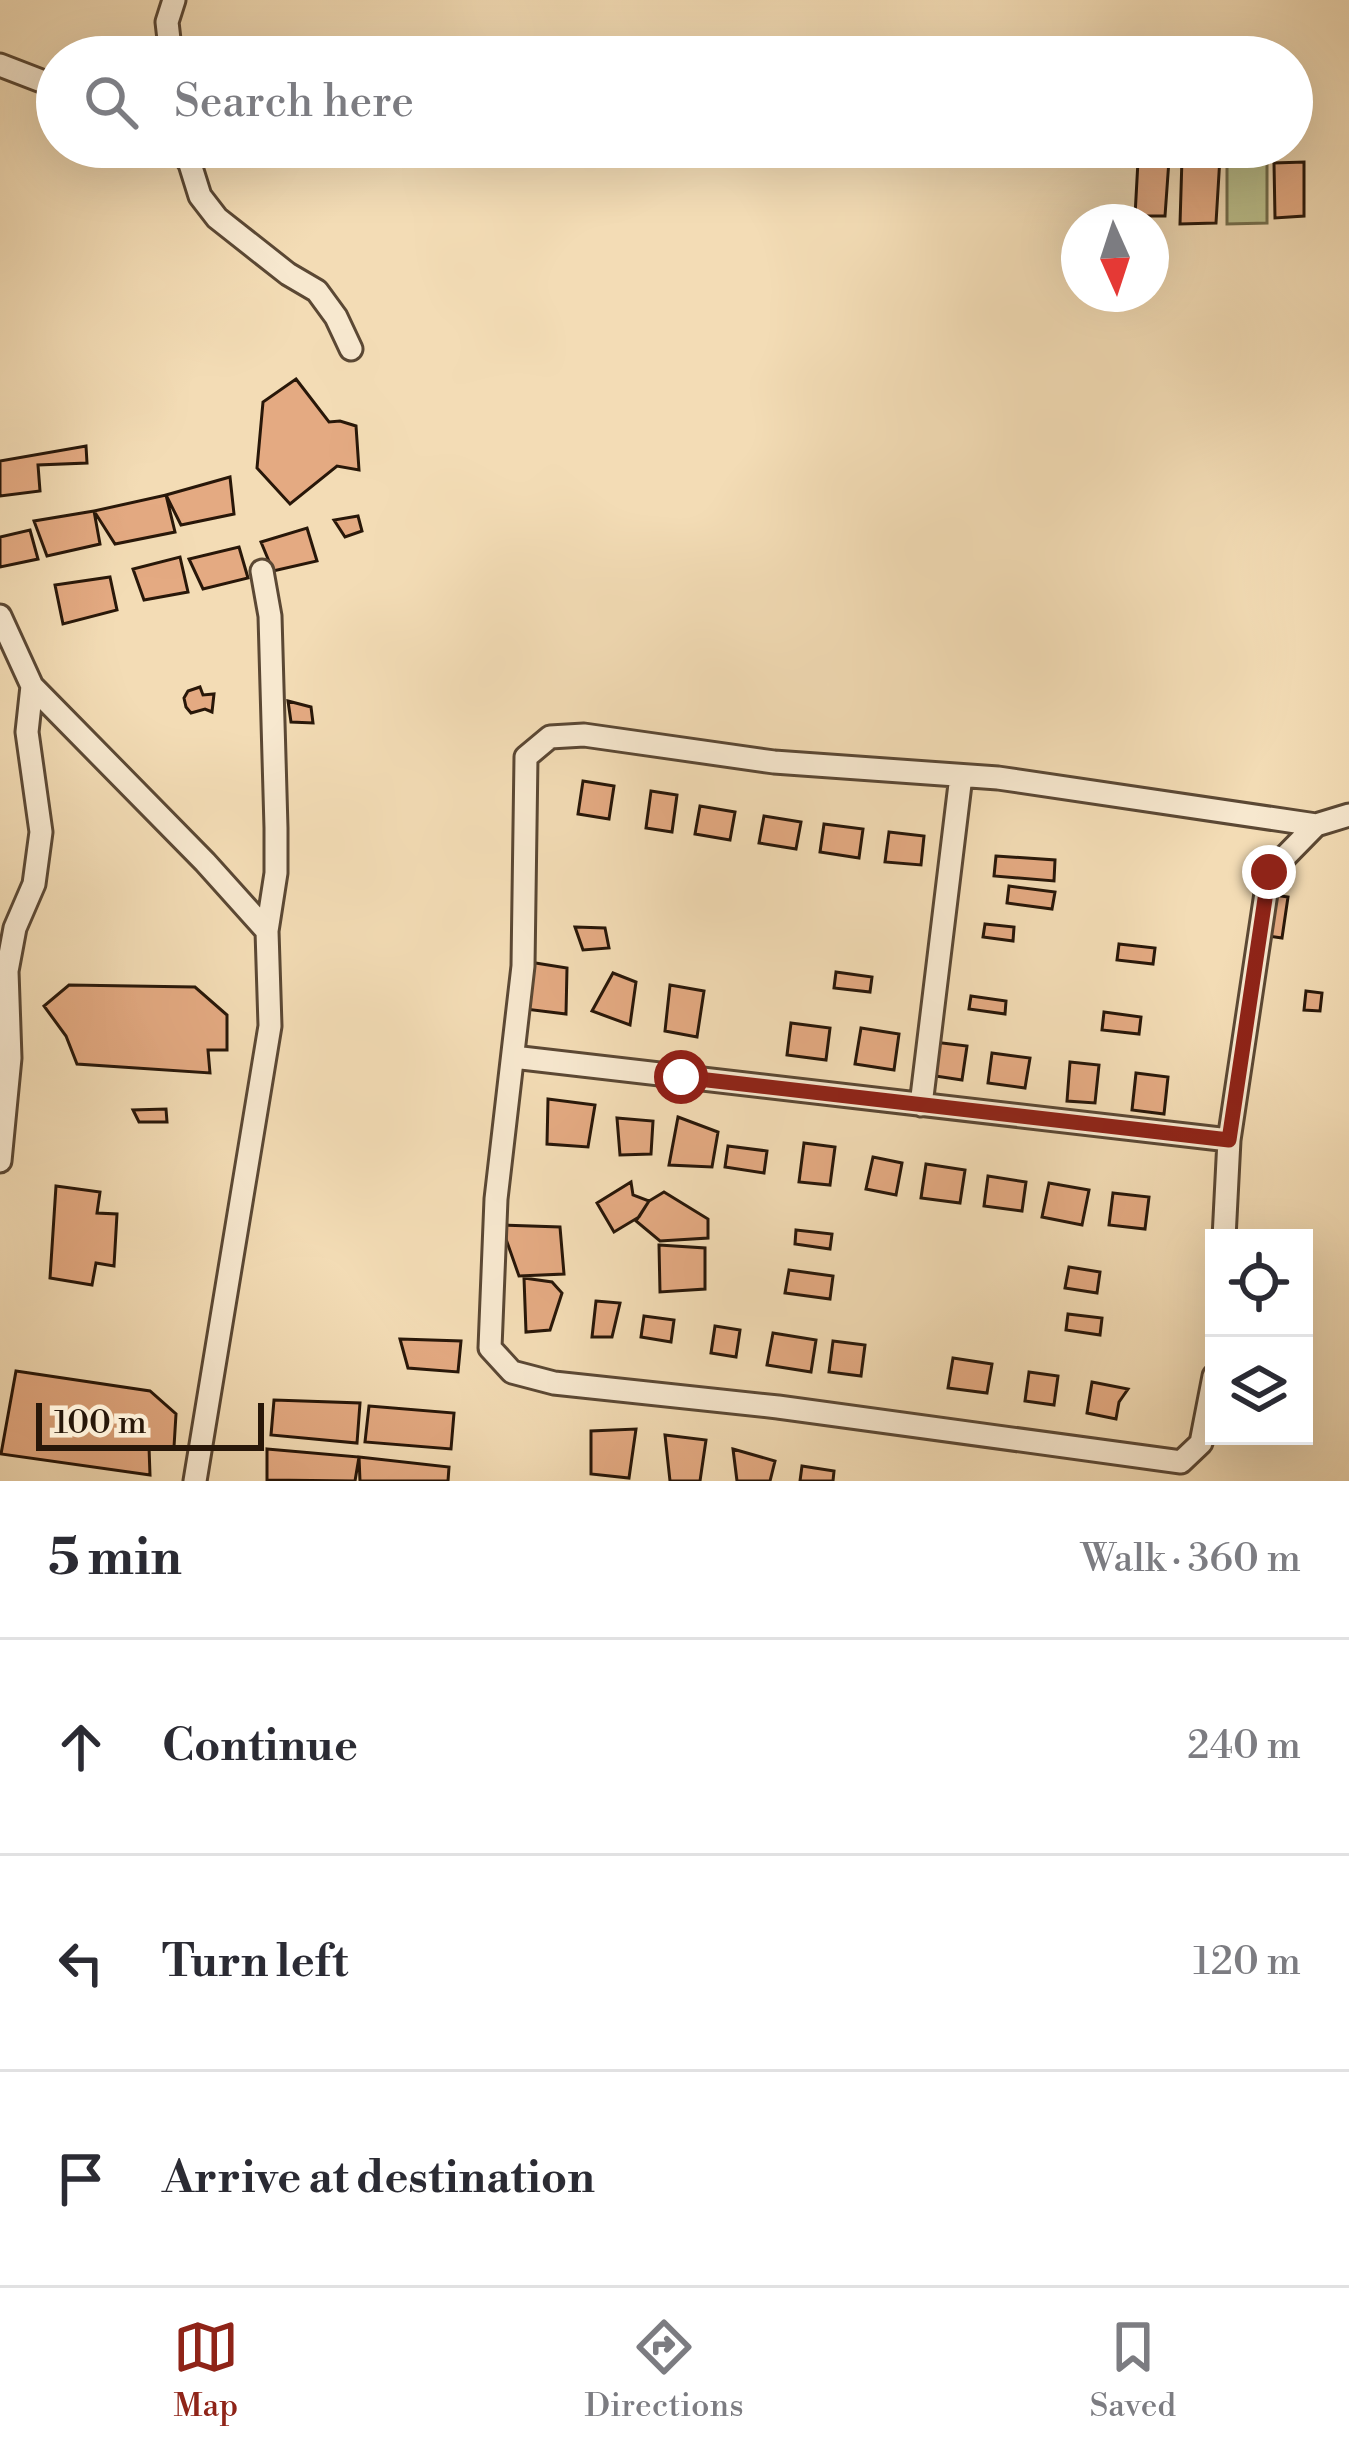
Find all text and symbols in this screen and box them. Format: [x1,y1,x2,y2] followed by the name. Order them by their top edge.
[36,36,1313,168] search box
[78,69,144,135] icon: search
[174,74,414,131] text: Search here
[1061,204,1169,312] north arrow
[1242,845,1296,899] route end
[654,1050,708,1104] route start
[1205,1229,1313,1445] map controls
[1205,1229,1313,1337] button: locate
[1205,1337,1313,1445] button: layers
[36,1397,264,1450] scale bar
[54,1403,147,1444] text: 100 m
[48,1527,182,1591] text: 5 min
[1081,1535,1301,1584] text: Walk · 360 m
[48,1714,114,1780] icon: ahead
[162,1718,358,1775] text: Continue
[1187,1722,1301,1771] text: 240 m
[48,1930,114,1996] icon: left
[162,1934,348,1991] text: Turn left
[1193,1938,1301,1987] text: 120 m
[48,2146,114,2212] icon: arrive
[162,2150,595,2207] text: Arrive at destination
[173,2314,239,2427] tab: Map
[585,2314,744,2427] tab: Directions
[1089,2314,1176,2427] tab: Saved

